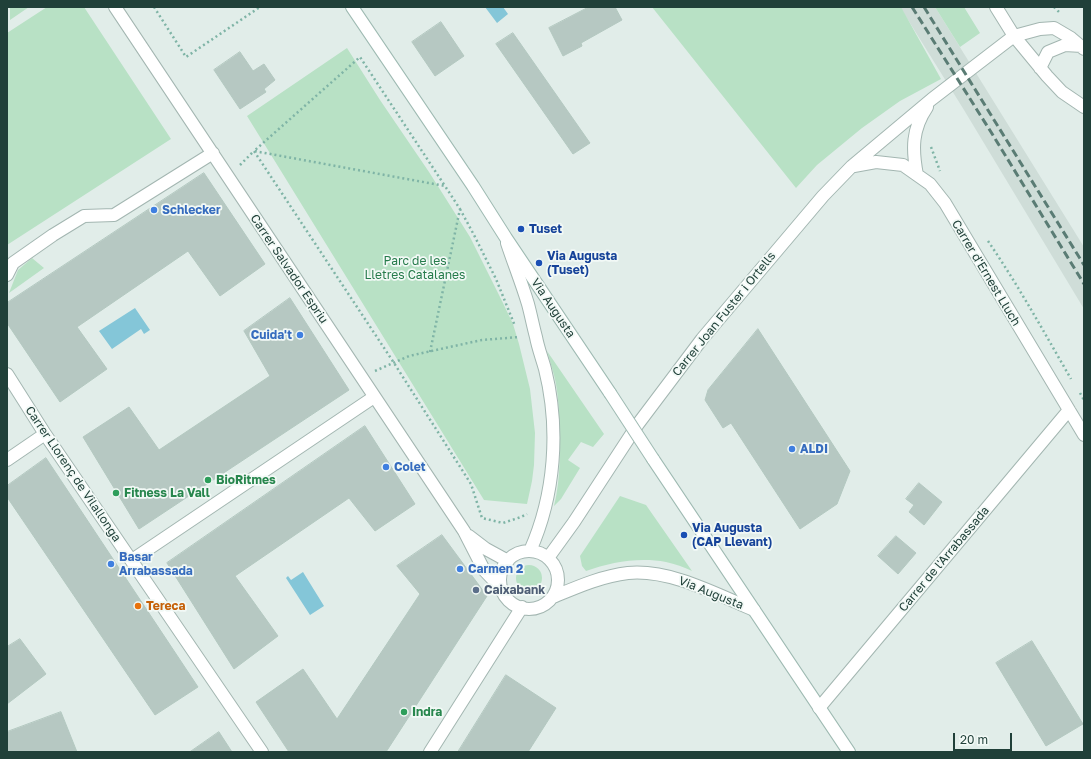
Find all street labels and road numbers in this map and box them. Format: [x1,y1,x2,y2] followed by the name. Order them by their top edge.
[247,212,331,326] street label: Carrer Salvador Espriu
[949,217,1023,329] street label: Carrer d'Ernest Lluch
[669,249,779,379] street label: Carrer Joan Fuster i Ortells
[528,276,578,340] street label: Via Augusta
[22,403,124,545] street label: Carrer Llorenç de Vilallonga
[896,503,992,615] street label: Carrer de l'Arrabassada
[676,573,746,613] street label: Via Augusta

